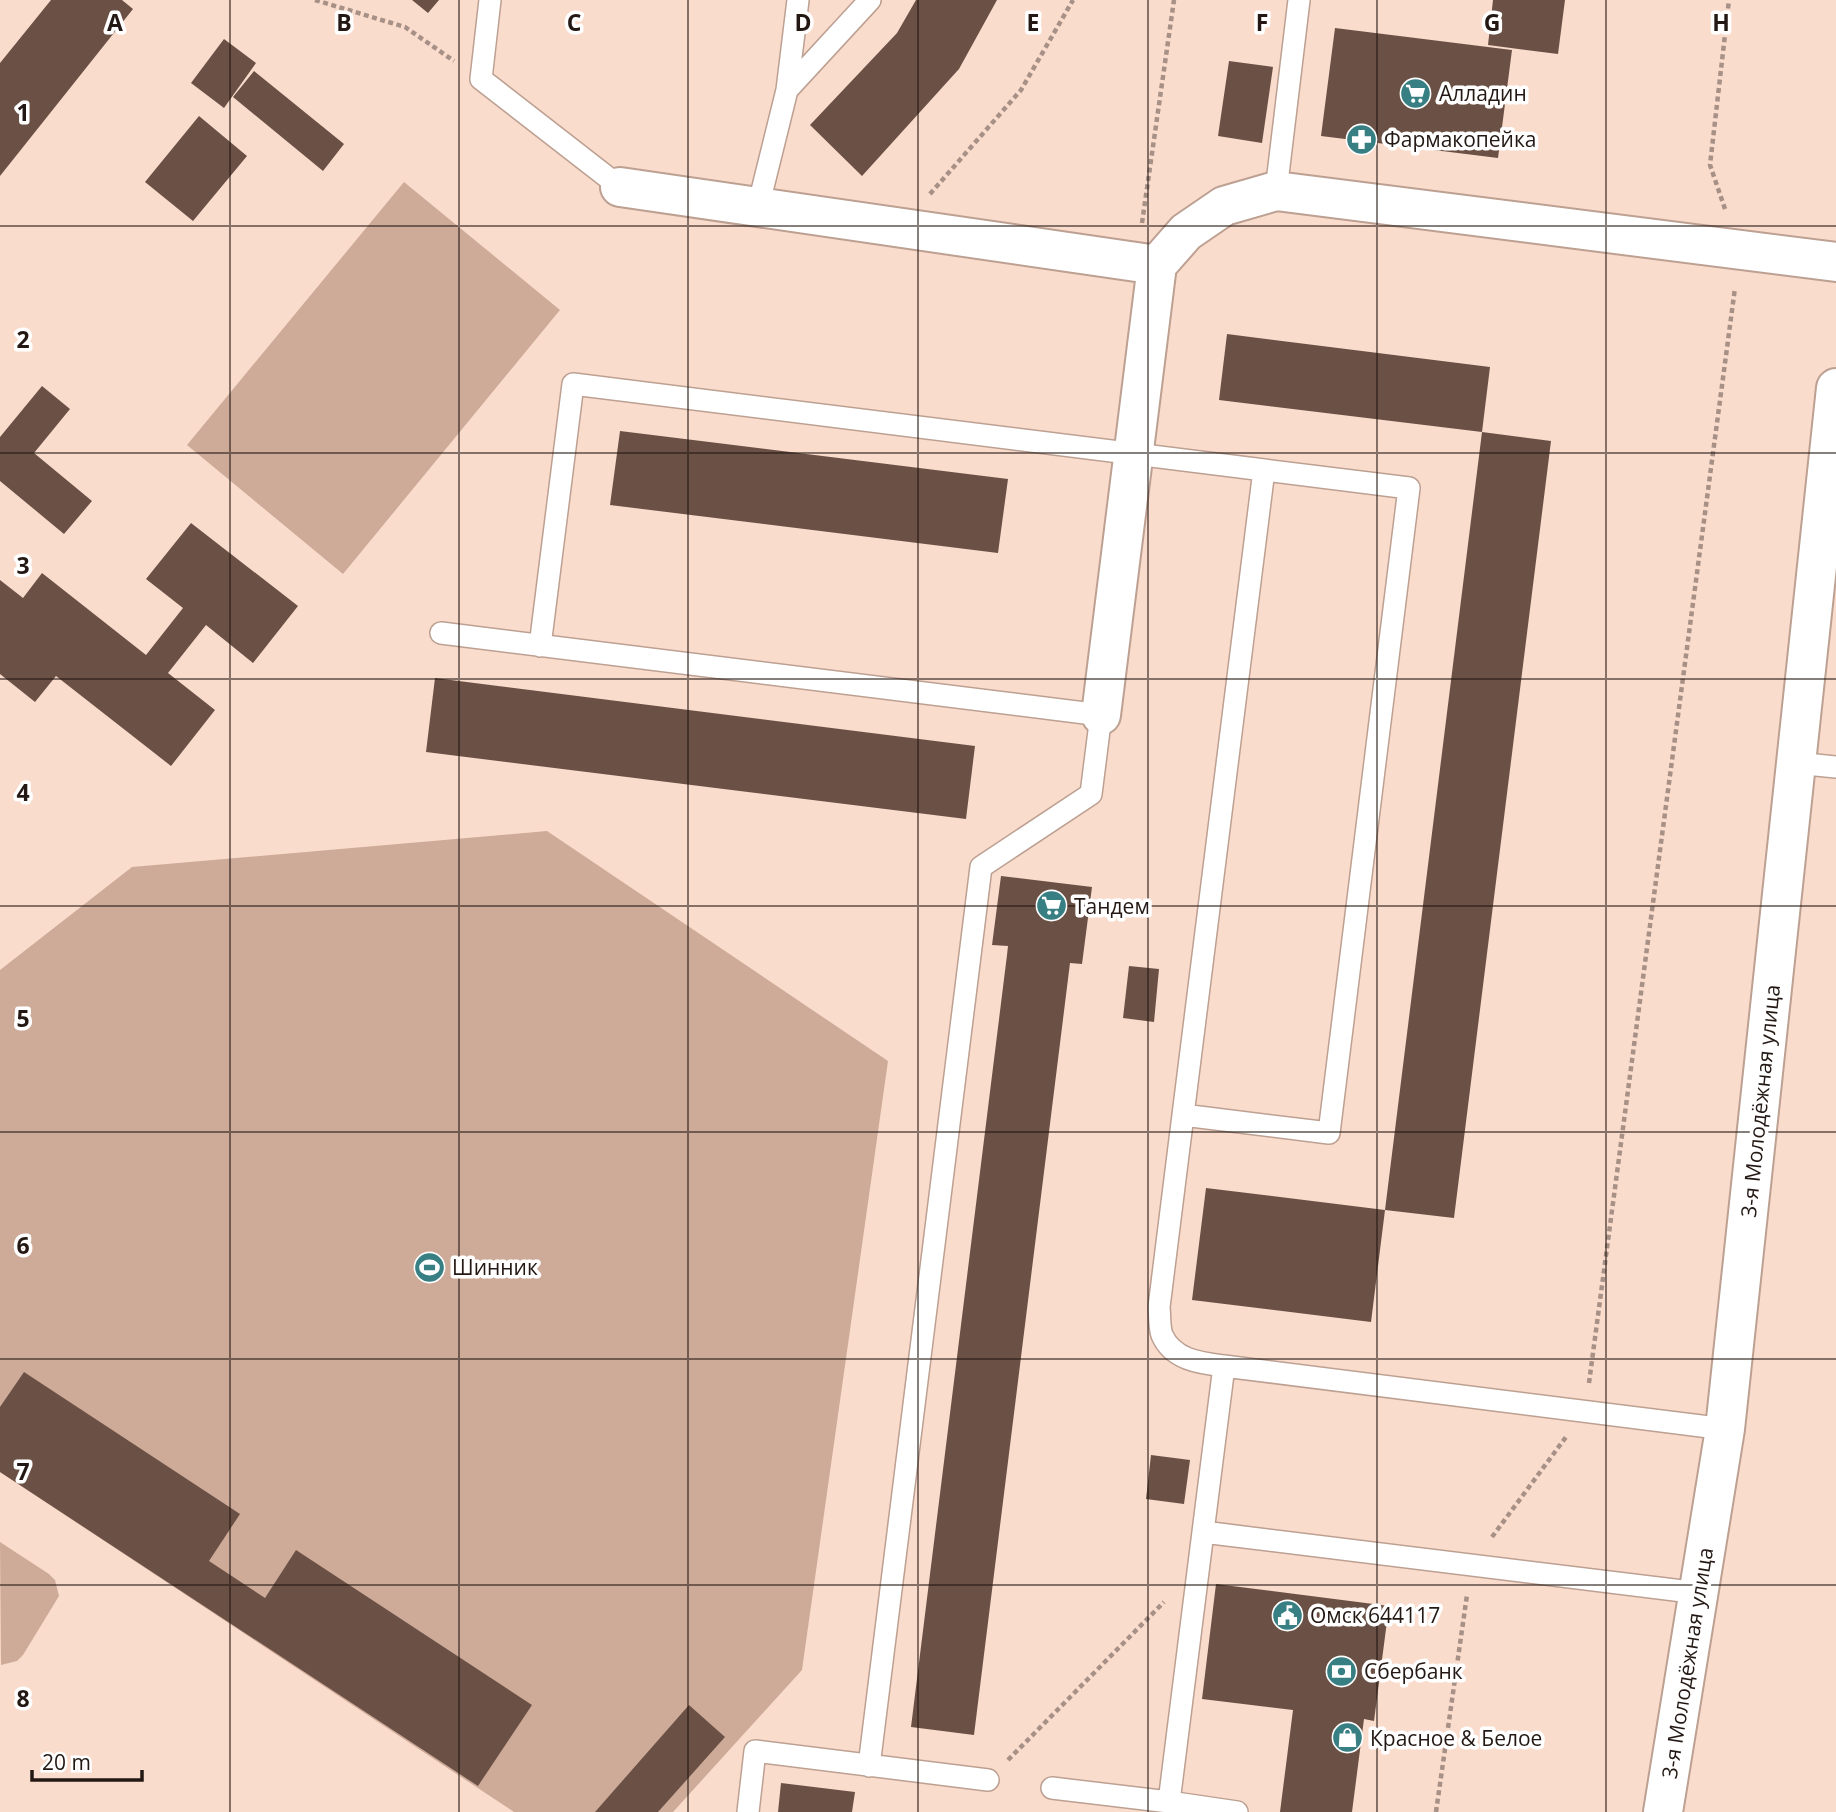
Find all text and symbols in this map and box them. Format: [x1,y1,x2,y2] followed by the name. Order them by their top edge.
[107,6,123,38] text: A
[336,6,352,38] text: B
[567,6,581,38] text: C
[794,6,812,38] text: D
[1027,6,1039,38] text: E
[1256,6,1268,38] text: F
[1484,6,1500,38] text: G
[1712,6,1730,38] text: H
[1399,76,1433,110] supermarket icon: Алладин
[1439,79,1527,107] place label: Алладин
[16,96,30,128] text: 1
[1344,122,1378,156] pharmacy icon: Фармакопейка
[1384,125,1537,153] place label: Фармакопейка
[16,323,30,355] text: 2
[16,549,30,581] text: 3
[16,776,30,808] text: 4
[1034,889,1068,923] supermarket icon: Тандем
[1074,892,1150,920] place label: Тандем
[1734,983,1786,1219] street label: 3-я Молодёжная улица
[16,1002,30,1034] text: 5
[16,1229,30,1261] text: 6
[412,1250,446,1284] sports icon: Шинник
[452,1253,538,1281] place label: Шинник
[16,1455,30,1487] text: 7
[1655,1545,1719,1781] street label: 3-я Молодёжная улица
[1270,1598,1304,1632] public building icon: Омск 644117
[1310,1601,1440,1629] place label: Омск 644117
[1324,1654,1358,1688] bank icon: Сбербанк
[1364,1657,1463,1685] place label: Сбербанк
[16,1682,30,1714] text: 8
[1330,1721,1364,1755] shop icon: Красное & Белое
[1370,1724,1542,1752] place label: Красное & Белое
[32,1738,142,1782] scale bar
[42,1748,91,1776] text: 20 m

